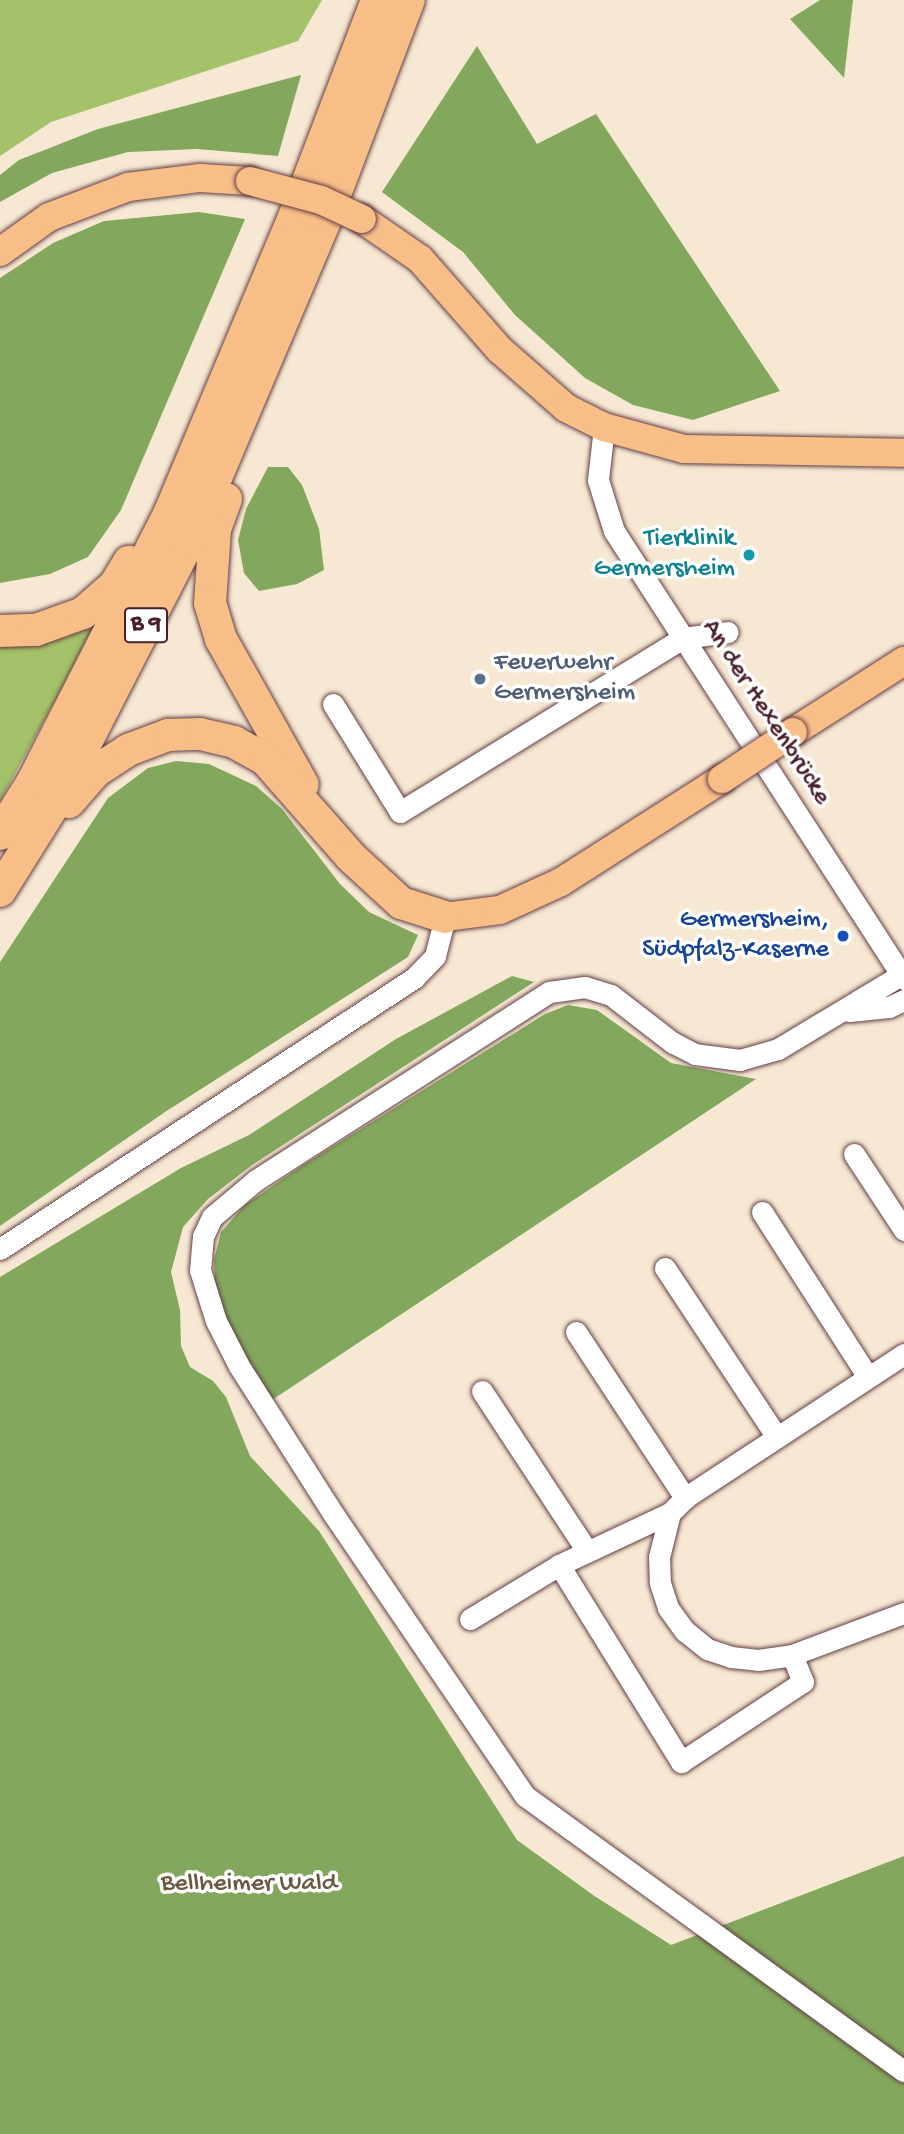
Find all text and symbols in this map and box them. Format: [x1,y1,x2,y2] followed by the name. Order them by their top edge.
[594,524,735,586] place label: Tierklinik Germersheim
[741,547,757,563] marker: Tierklinik Germersheim
[123,604,169,646] road number: B 9
[693,615,837,811] street label: An der Hexenbrücke
[494,648,635,710] place label: Feuerwehr Germersheim
[472,671,488,687] marker: Feuerwehr Germersheim
[642,905,829,967] place label: Germersheim, Südpfalz-Kaserne
[835,928,851,944] marker: Germersheim, Südpfalz-Kaserne
[161,1869,337,1901] park label: Bellheimer Wald

